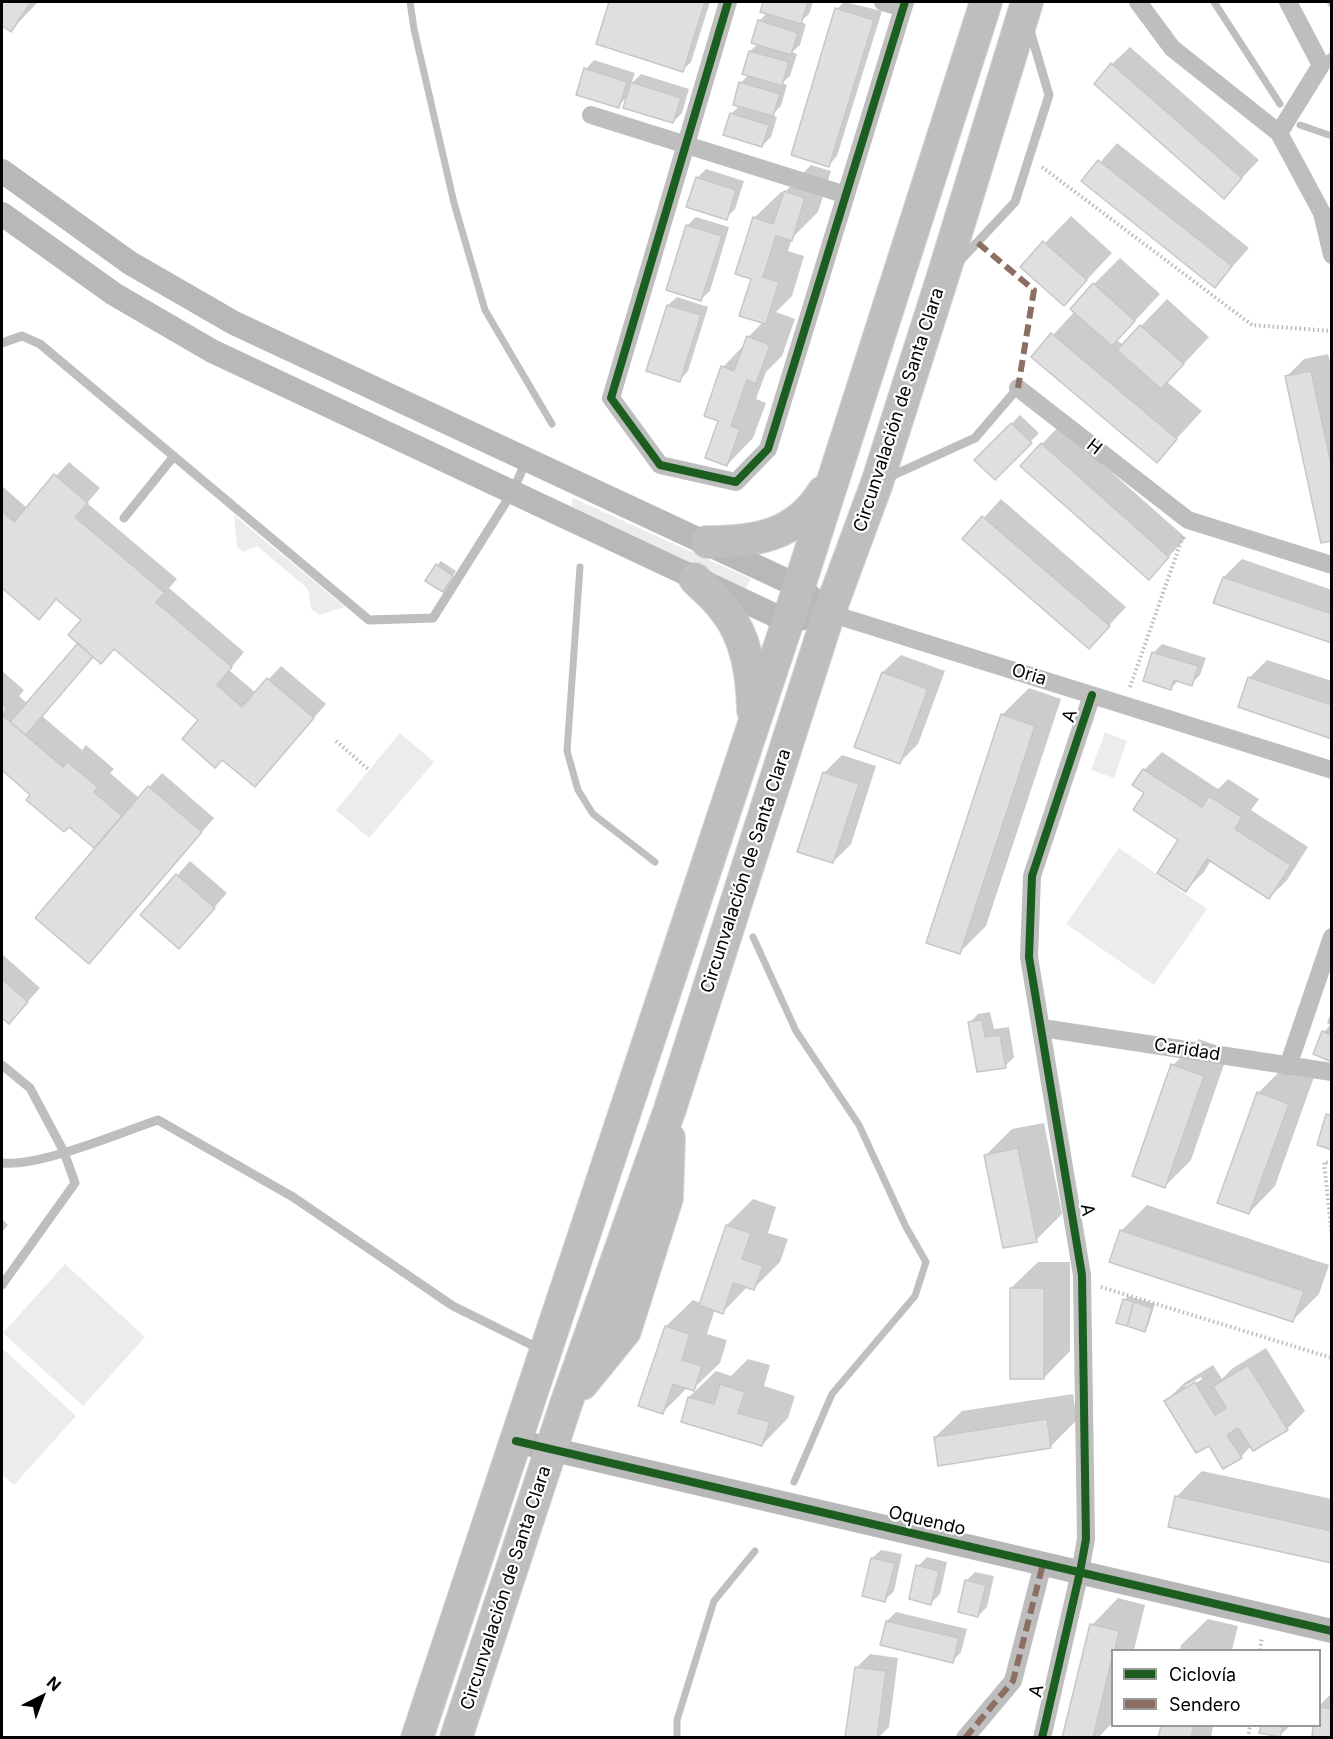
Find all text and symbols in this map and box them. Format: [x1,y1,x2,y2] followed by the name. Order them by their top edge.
[849,285,949,535] street label: Circunvalación de Santa Clara
[1082,434,1106,460] street label: H
[1009,660,1049,690] street label: Oria
[1058,707,1082,725] street label: A
[696,746,796,996] street label: Circunvalación de Santa Clara
[1152,1034,1222,1066] street label: Caridad
[1075,1202,1099,1218] street label: A
[456,1463,556,1713] street label: Circunvalación de Santa Clara
[886,1502,968,1540] street label: Oquendo
[1111,1649,1321,1727] legend
[1169,1664,1236,1685] text: Ciclovía
[12,1667,72,1727] north arrow
[43,1672,65,1695] text: N
[1025,1683,1049,1699] street label: A
[1169,1694,1240,1715] text: Sendero

